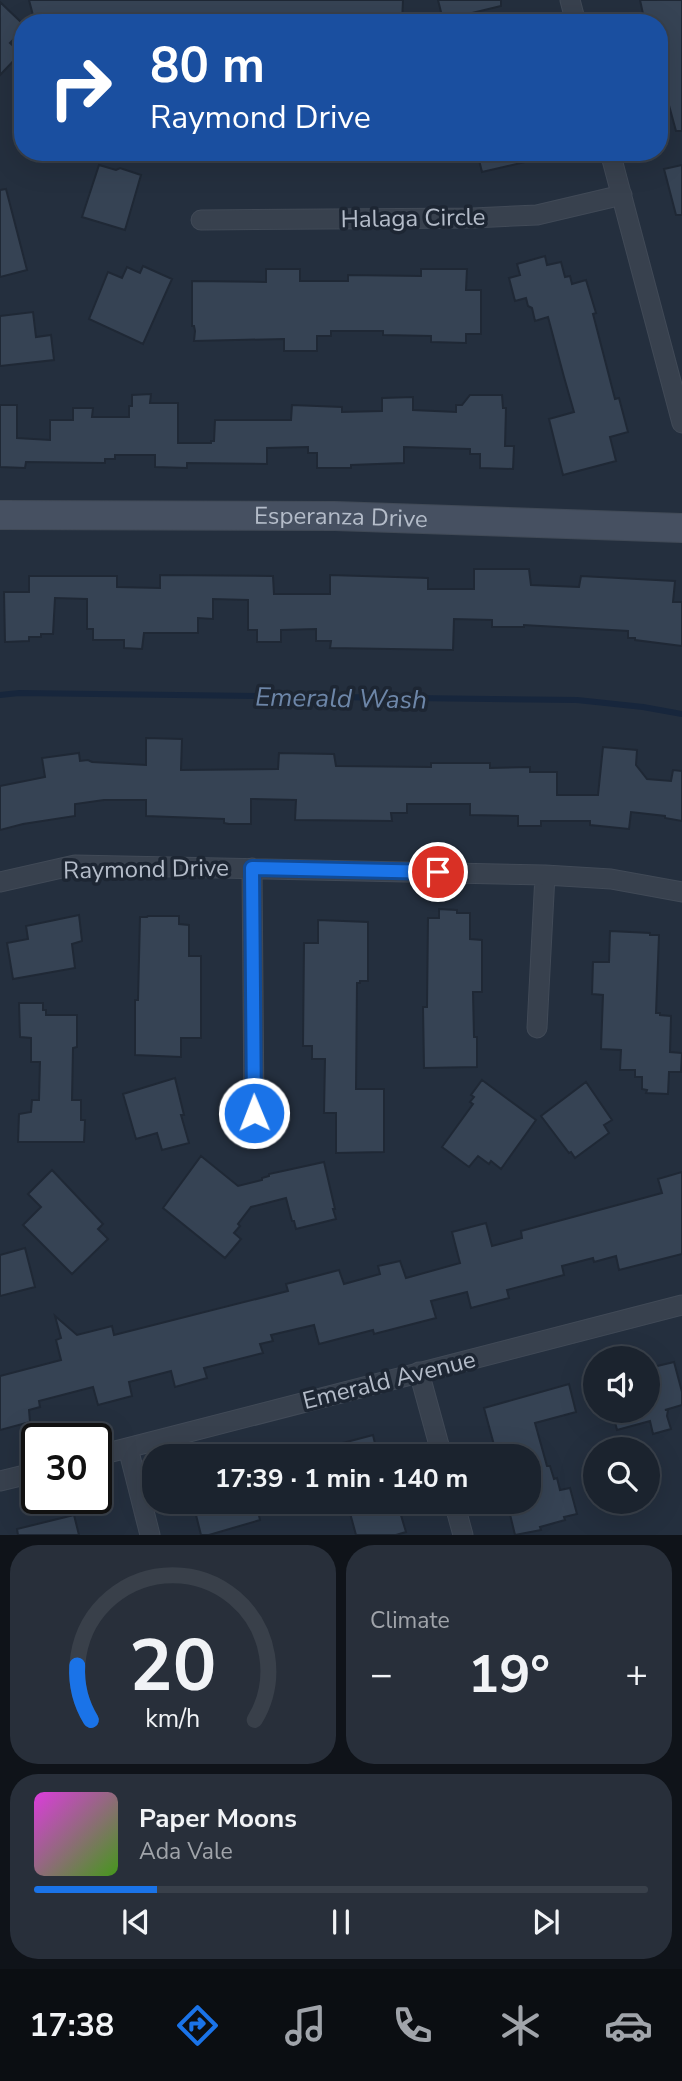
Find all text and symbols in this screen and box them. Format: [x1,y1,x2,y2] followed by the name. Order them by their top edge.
[150,32,265,99] text: 80 m
[35,42,126,133] icon: right
[150,96,371,139] text: Raymond Drive
[340,201,486,235] street label: Halaga Circle
[254,500,428,535] street label: Esperanza Drive
[255,680,427,717] water label: Emerald Wash
[408,842,468,902] pin
[63,852,229,886] street label: Raymond Drive
[419,853,457,891] icon: arrive
[217,1076,291,1150] position arrow
[299,1343,479,1417] street label: Emerald Avenue
[583,1346,660,1514] map controls
[583,1346,660,1423] button: sound
[21,1423,112,1514] speed limit sign: 30
[583,1437,660,1514] button: search
[215,1461,468,1496] text: 17:39 · 1 min · 140 m
[370,1605,450,1636] text: Climate
[129,1617,217,1717] text: 20
[468,1639,550,1710] text: 19°
[370,1649,393,1700] text: −
[625,1649,648,1700] text: +
[145,1702,201,1736] text: km/h
[139,1801,297,1836] text: Paper Moons
[139,1836,233,1867] text: Ada Vale
[117,1903,155,1941] icon: previous
[322,1903,360,1941] icon: pause
[527,1903,565,1941] icon: next
[173,2001,222,2050] icon: directions
[281,2001,330,2050] icon: music
[388,2001,437,2050] icon: phone
[496,2001,545,2050] icon: climate
[604,2001,653,2050] icon: car
[29,2004,114,2047] text: 17:38

